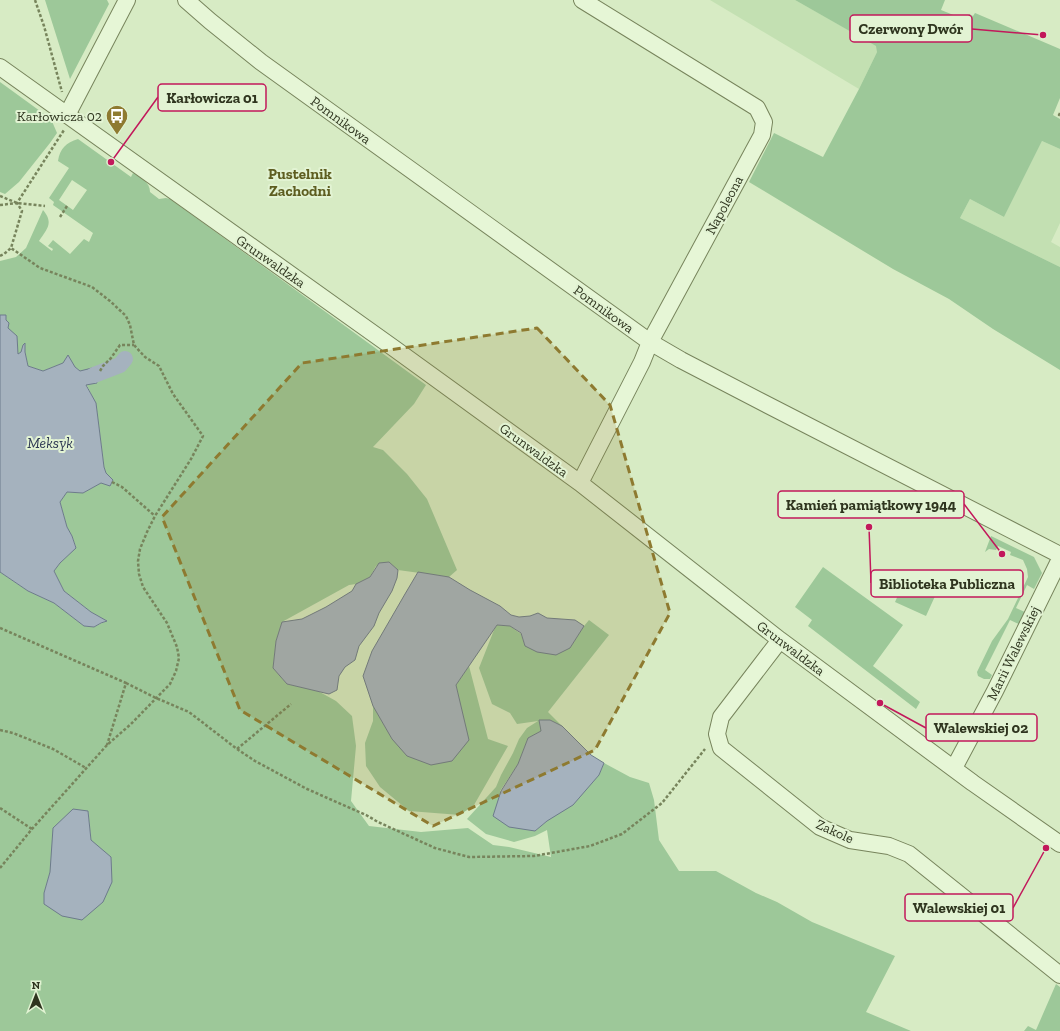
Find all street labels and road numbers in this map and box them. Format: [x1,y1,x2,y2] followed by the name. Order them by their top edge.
[307,93,374,148] street label: Pomnikowa
[702,173,747,237] street label: Napoleona
[233,231,309,292] street label: Grunwaldzka
[570,282,637,337] street label: Pomnikowa
[496,420,571,481] street label: Grunwaldzka
[983,603,1044,703] street label: Marii Walewskiej
[753,617,828,680] street label: Grunwaldzka
[813,816,857,847] street label: Zakole

